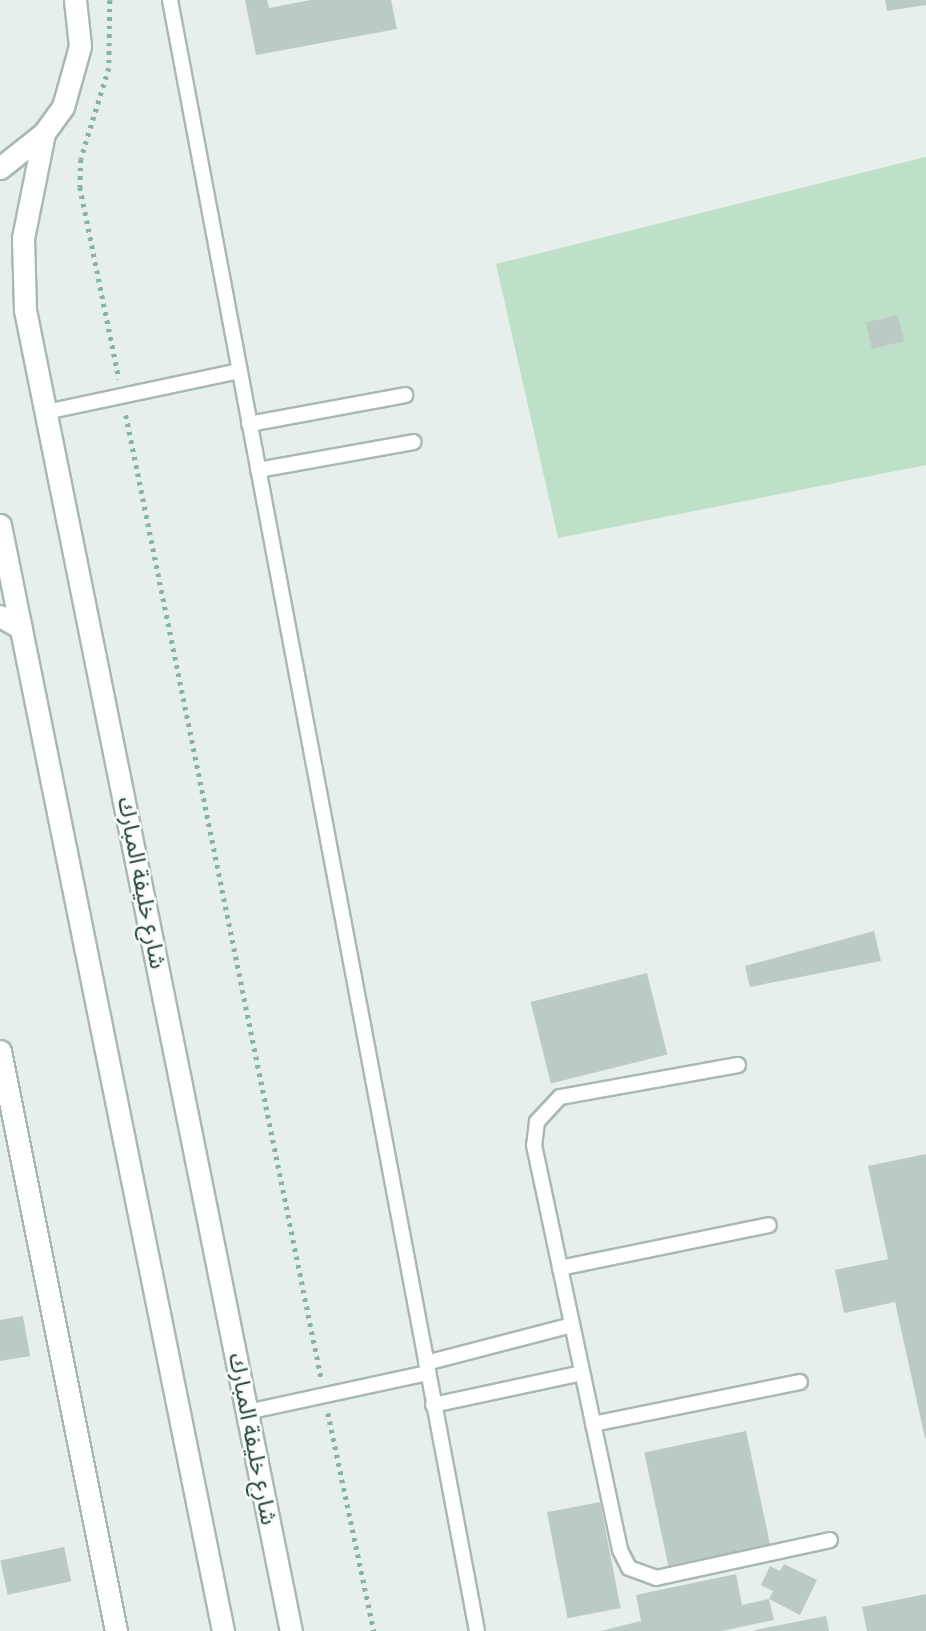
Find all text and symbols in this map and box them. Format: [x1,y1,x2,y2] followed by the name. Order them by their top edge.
[111,795,171,971] street label: شارع خليفة المبارك
[222,1351,282,1527] street label: شارع خليفة المبارك

